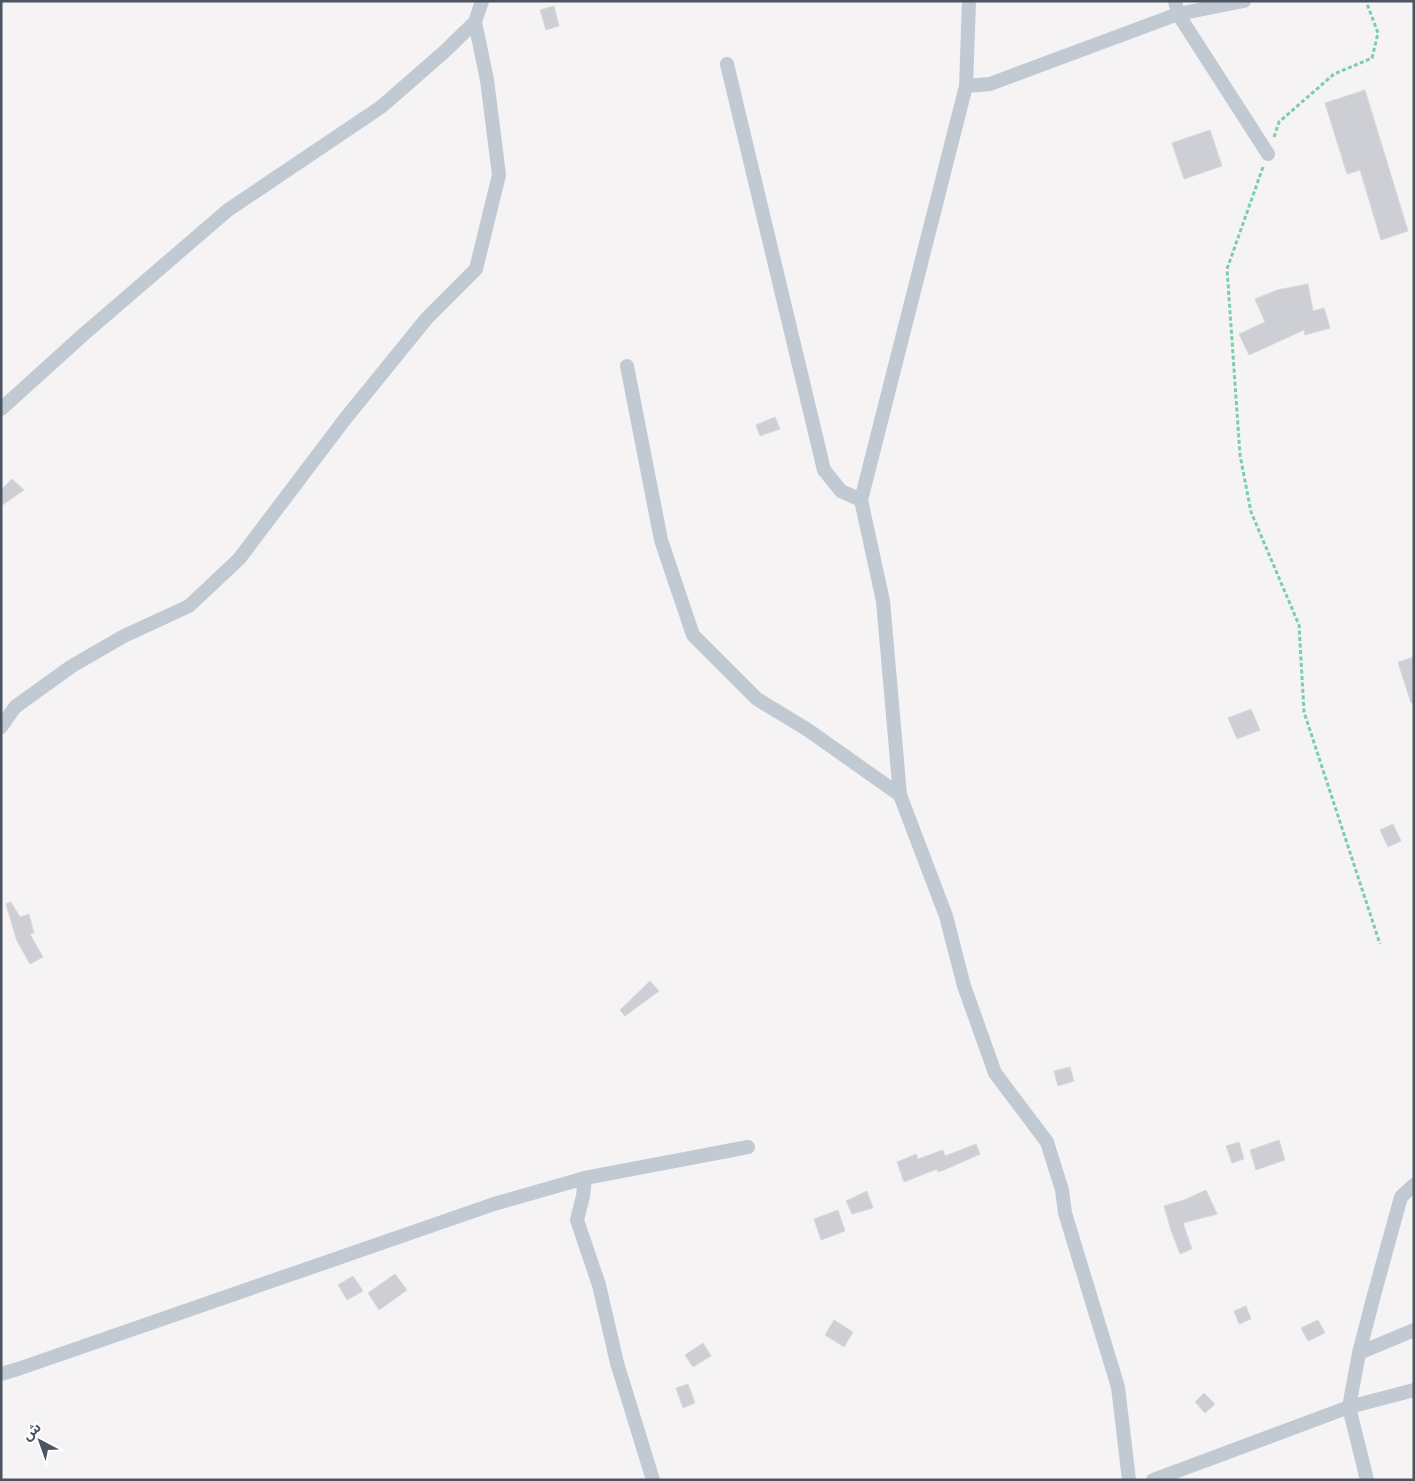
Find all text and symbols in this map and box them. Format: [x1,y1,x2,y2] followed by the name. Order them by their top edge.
[15,1416,65,1466] north arrow
[18,1418,45,1444] text: ش

